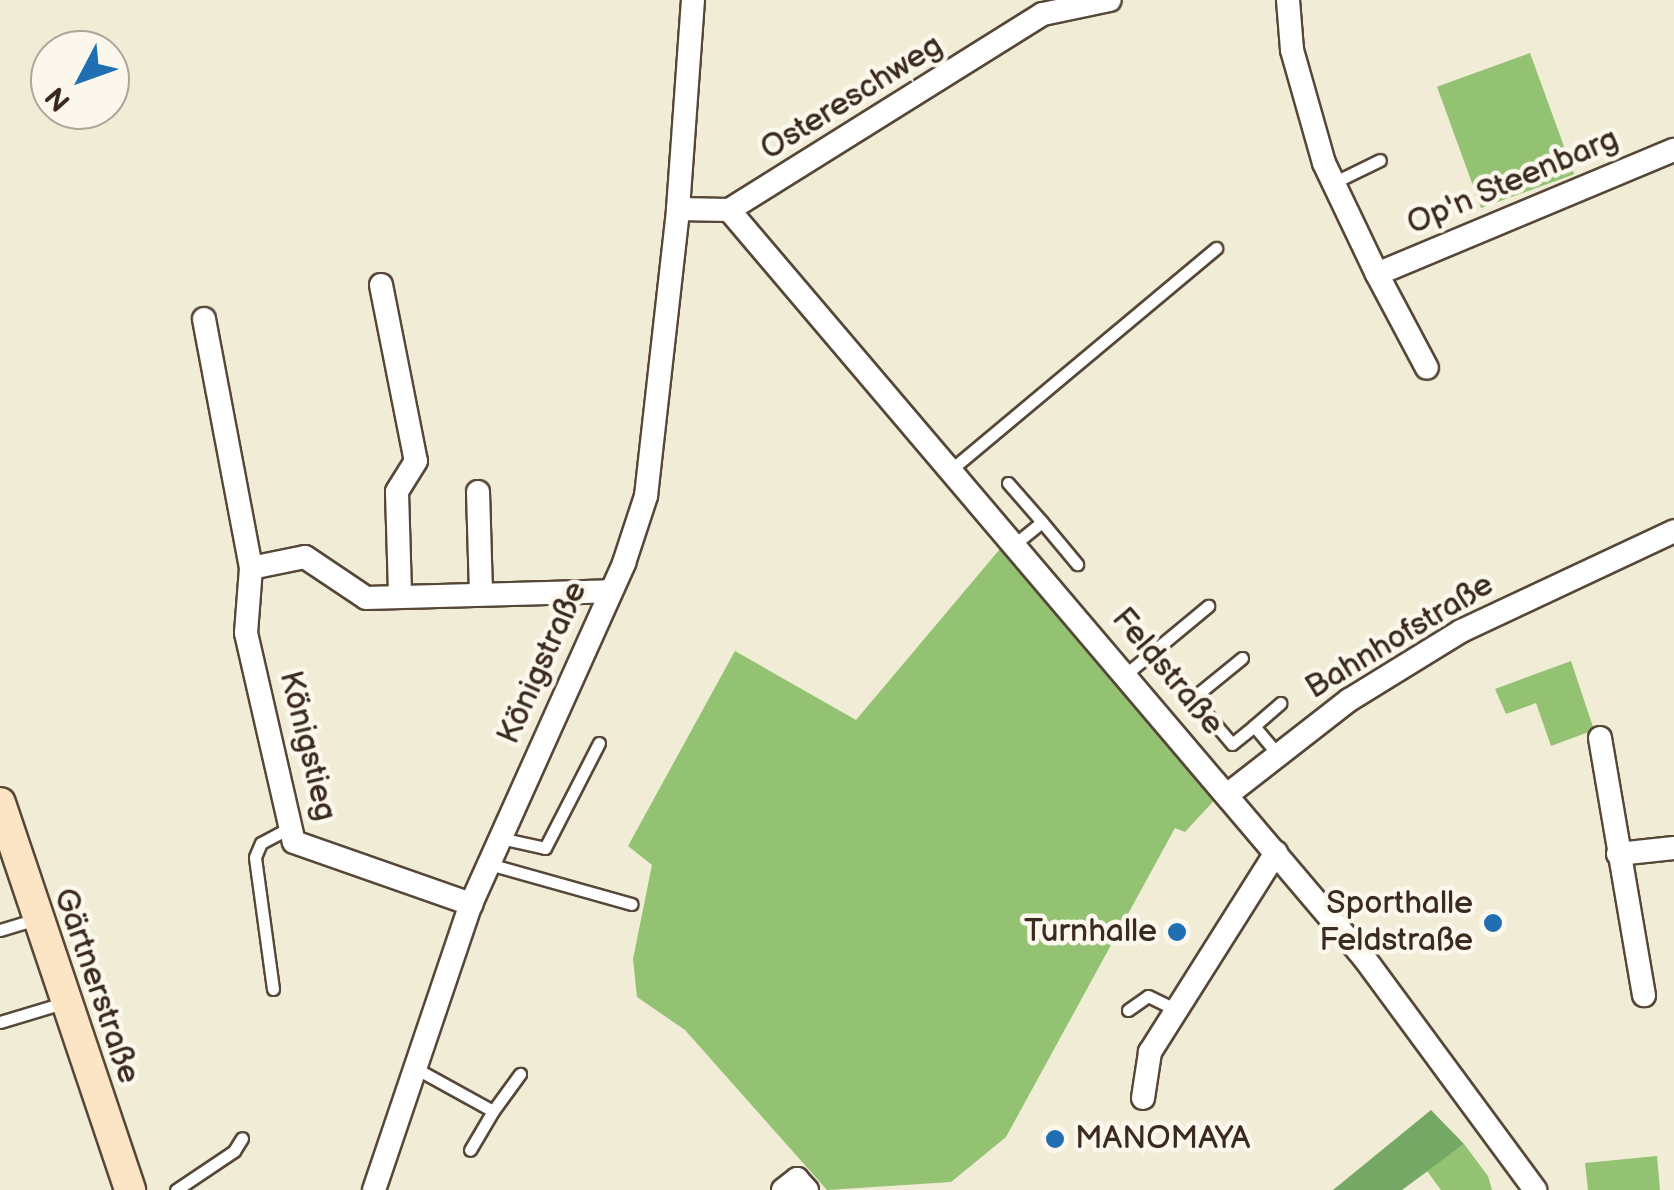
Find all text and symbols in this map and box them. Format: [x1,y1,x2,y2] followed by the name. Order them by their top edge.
[754,27,950,169] street label: Ostereschweg
[30,30,130,130] north arrow
[39,80,78,117] text: N
[1401,120,1625,244] street label: Op'n Steenbarg
[1299,566,1501,708] street label: Bahnhofstraße
[490,576,596,750] street label: Königstraße
[1103,601,1231,743] street label: Feldstraße
[270,667,344,825] street label: Königstieg
[45,883,147,1089] street label: Gärtnerstraße
[1319,886,1473,961] place label: Sporthalle Feldstraße
[1482,912,1504,934] marker: Sporthalle Feldstraße
[1024,913,1157,951] place label: Turnhalle
[1166,921,1188,943] marker: Turnhalle
[1075,1120,1250,1158] place label: MANOMAYA
[1044,1128,1066,1150] marker: MANOMAYA

